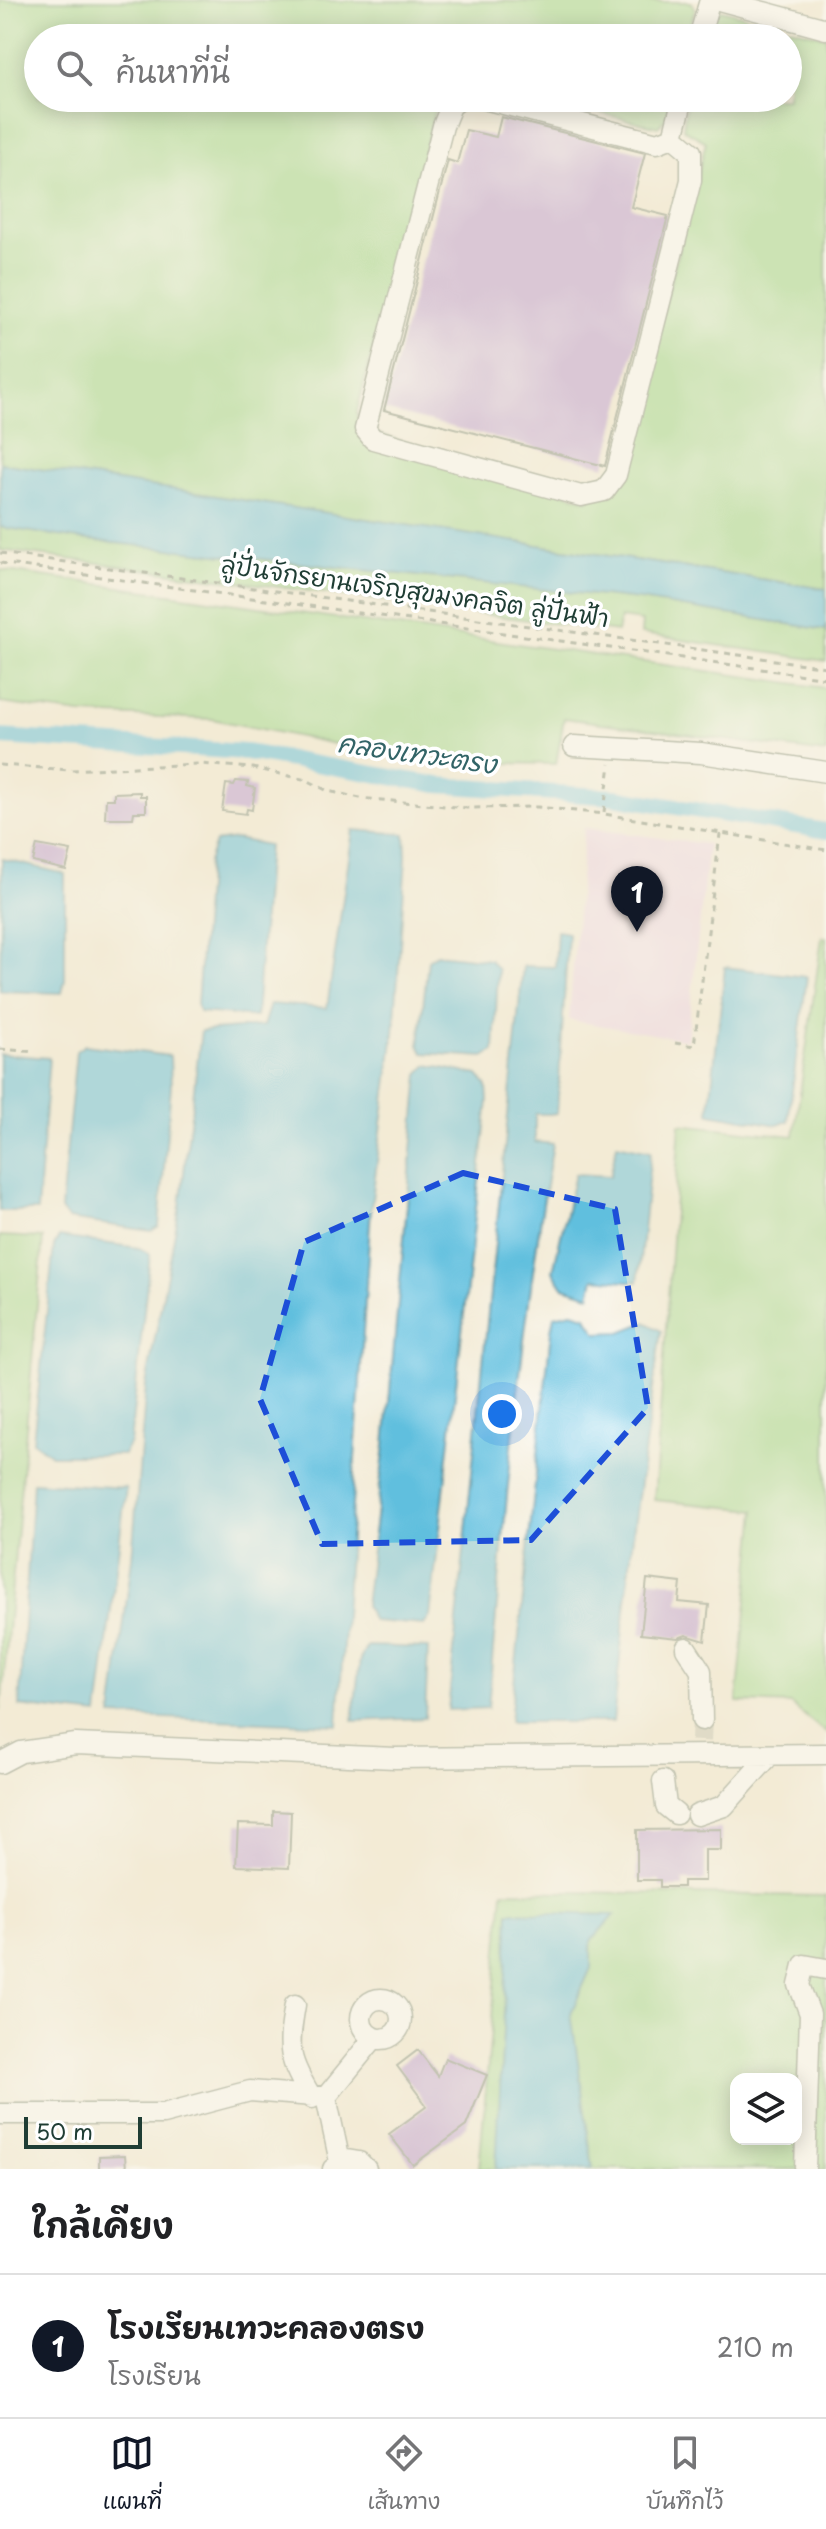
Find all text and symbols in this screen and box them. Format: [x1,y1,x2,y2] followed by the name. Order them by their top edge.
[24,24,802,112] search box
[52,46,96,90] icon: search
[116,48,230,93] text: ค้นหาที่นี่
[219,544,611,637] street label: ลู่ปั่นจักรยานเจริญสุขมงคลจิต ลู่ปั่นฟ้า
[335,722,501,783] water label: คลองเทวะตรง
[611,866,663,932] pin: 1
[482,1394,522,1434] your location
[730,2073,802,2145] map controls
[730,2073,802,2145] button: layers
[24,2113,142,2149] scale bar
[36,2114,93,2147] text: 50 m
[32,2198,174,2250] text: ใกล้เคียง
[108,2304,424,2349] text: โรงเรียนเทวะคลองตรง
[52,2327,64,2366] text: 1
[717,2327,794,2366] text: 210 m
[108,2355,201,2394] text: โรงเรียน
[103,2431,162,2517] tab: แผนที่
[368,2431,440,2517] tab: เส้นทาง
[646,2431,723,2517] tab: บันทึกไว้

